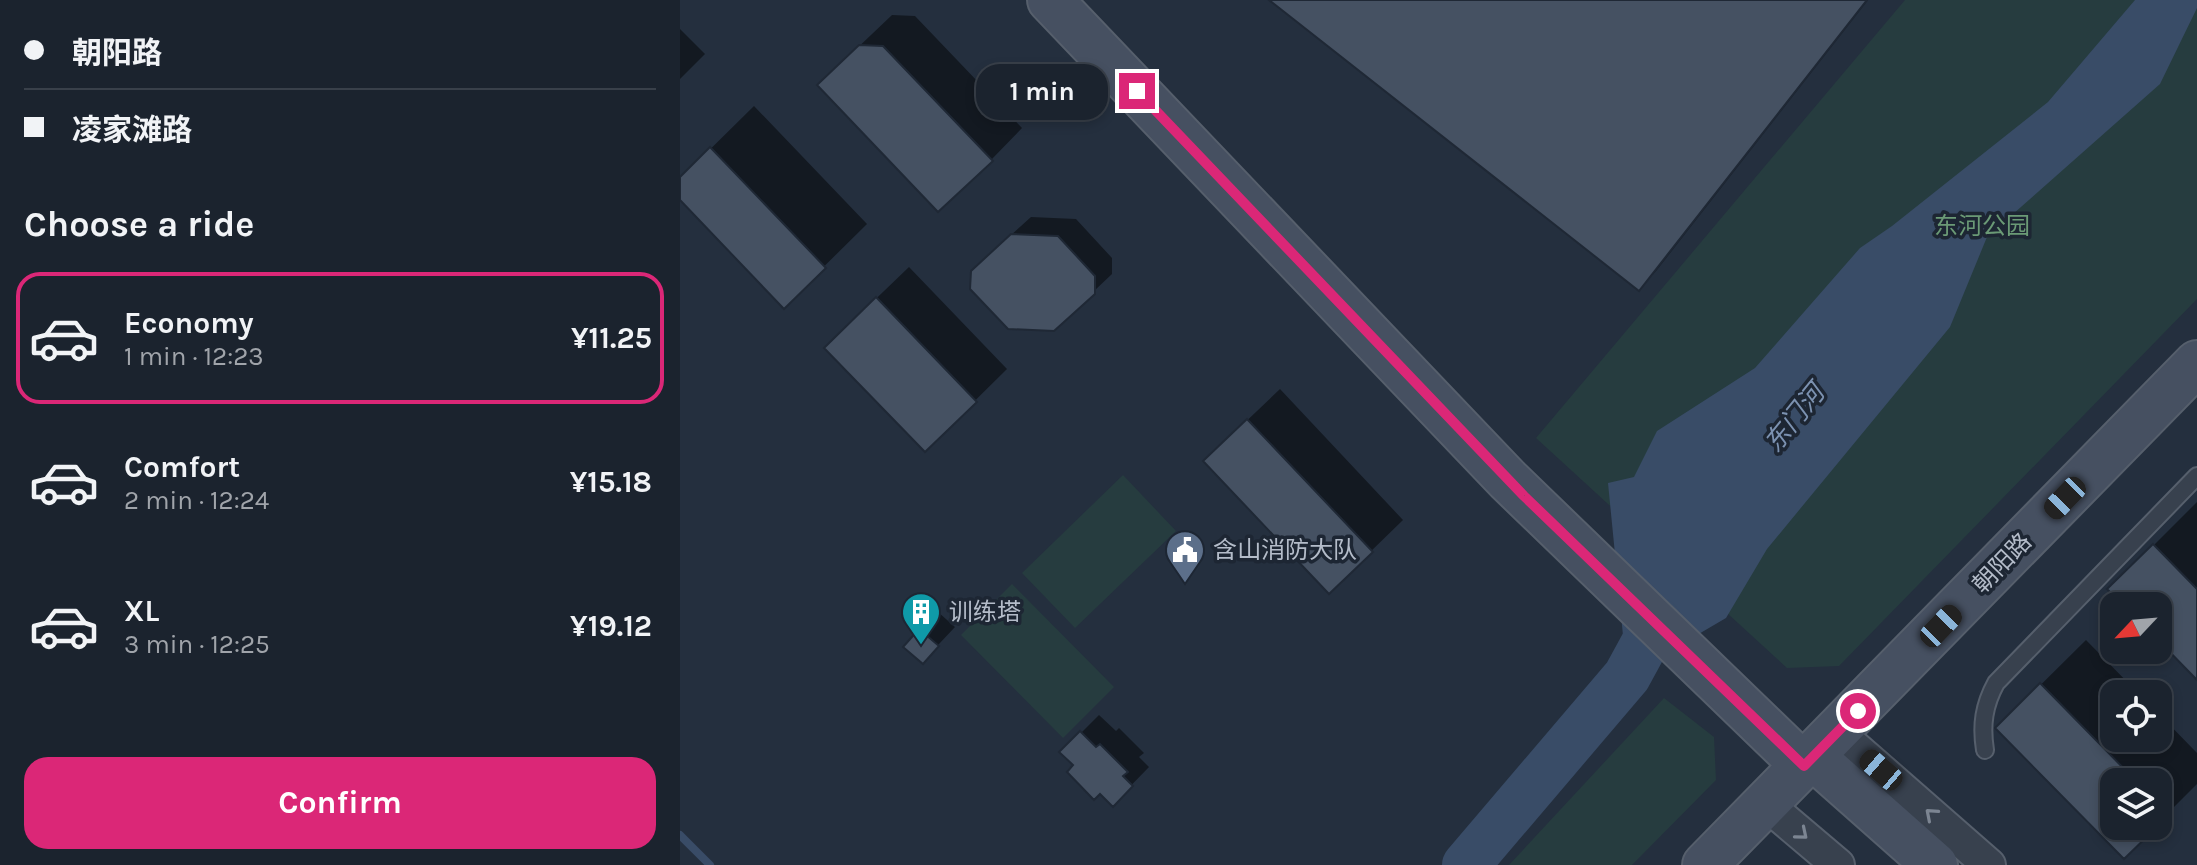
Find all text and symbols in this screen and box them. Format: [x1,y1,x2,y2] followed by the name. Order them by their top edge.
[72,35,162,71] text: 朝阳路
[977,63,1109,119] callout: 1 min
[1119,73,1155,109] route end
[1009,76,1075,107] text: 1 min
[72,112,192,148] text: 凌家滩路
[24,203,254,245] text: Choose a ride
[1934,212,2030,240] park label: 东河公园
[28,302,100,374] icon: car
[124,305,254,341] text: Economy
[571,320,652,356] text: ¥11.25
[124,341,264,372] text: 1 min · 12:23
[1758,374,1834,458] water label: 东门河
[28,446,100,518] icon: car
[124,449,240,485] text: Comfort
[570,464,652,500] text: ¥15.18
[2040,472,2090,524] car
[124,485,269,516] text: 2 min · 12:24
[1967,527,2037,599] street label: 朝阳路
[1164,529,1206,584] public building icon: 含山消防大队
[1213,536,1357,564] place label: 含山消防大队
[28,590,100,662] icon: car
[900,591,942,646] building icon: 训练塔
[2100,592,2172,664] north arrow
[2100,592,2172,840] map controls
[124,593,159,629] text: XL
[949,598,1021,626] place label: 训练塔
[1916,600,1966,652] car
[570,608,652,644] text: ¥19.12
[124,629,270,660] text: 3 min · 12:25
[2100,680,2172,752] button: locate
[1840,693,1876,729] route start
[1855,745,1907,795] car
[24,757,656,849] button: Confirm
[2100,768,2172,840] button: layers
[1925,809,1940,824] one-way arrow
[1793,825,1807,839] one-way arrow

